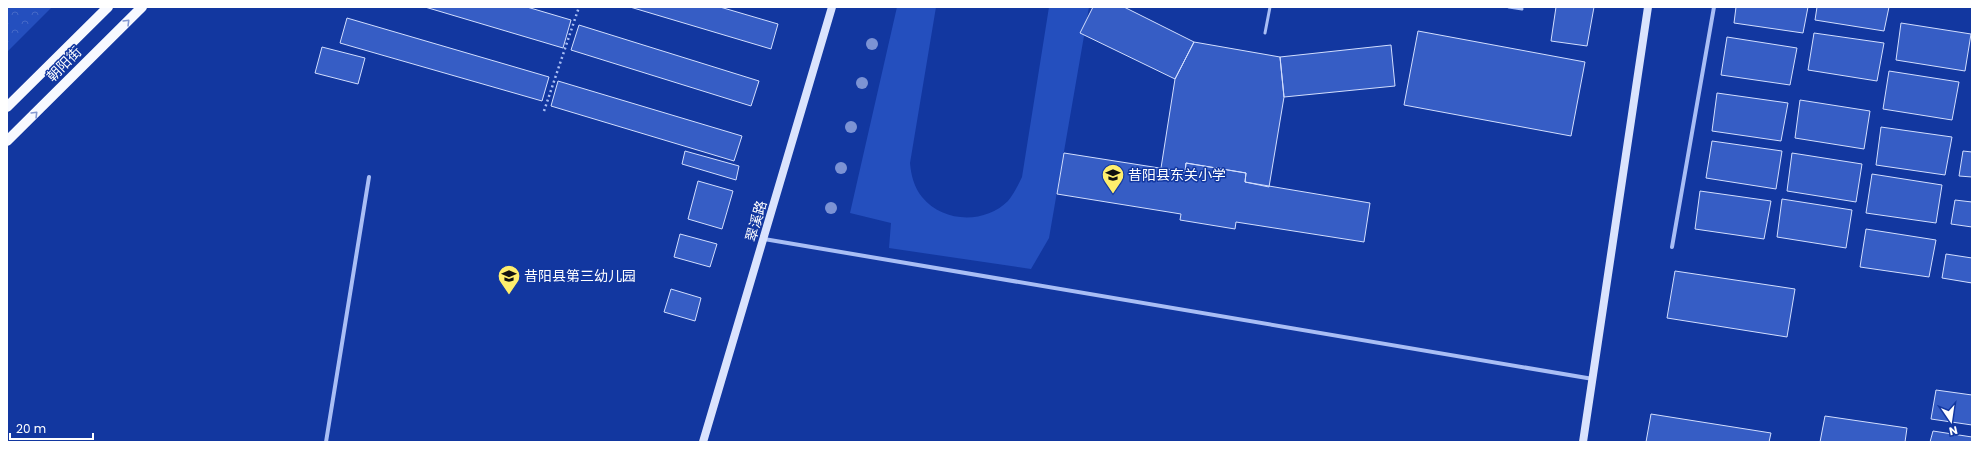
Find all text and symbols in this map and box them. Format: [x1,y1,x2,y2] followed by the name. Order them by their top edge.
[122,19,130,27] one-way arrow
[42,42,86,86] street label: 朝阳街
[30,111,38,119] one-way arrow
[1100,162,1126,195] school or university icon: 昔阳县东关小学
[1128,165,1226,185] place label: 昔阳县东关小学
[741,198,771,244] street label: 翠溪路
[496,263,522,296] school or university icon: 昔阳县第三幼儿园
[524,266,636,286] place label: 昔阳县第三幼儿园
[1931,401,1971,441] north arrow
[10,415,93,441] scale bar
[16,420,46,437] text: 20 m
[1947,422,1959,439] text: N

